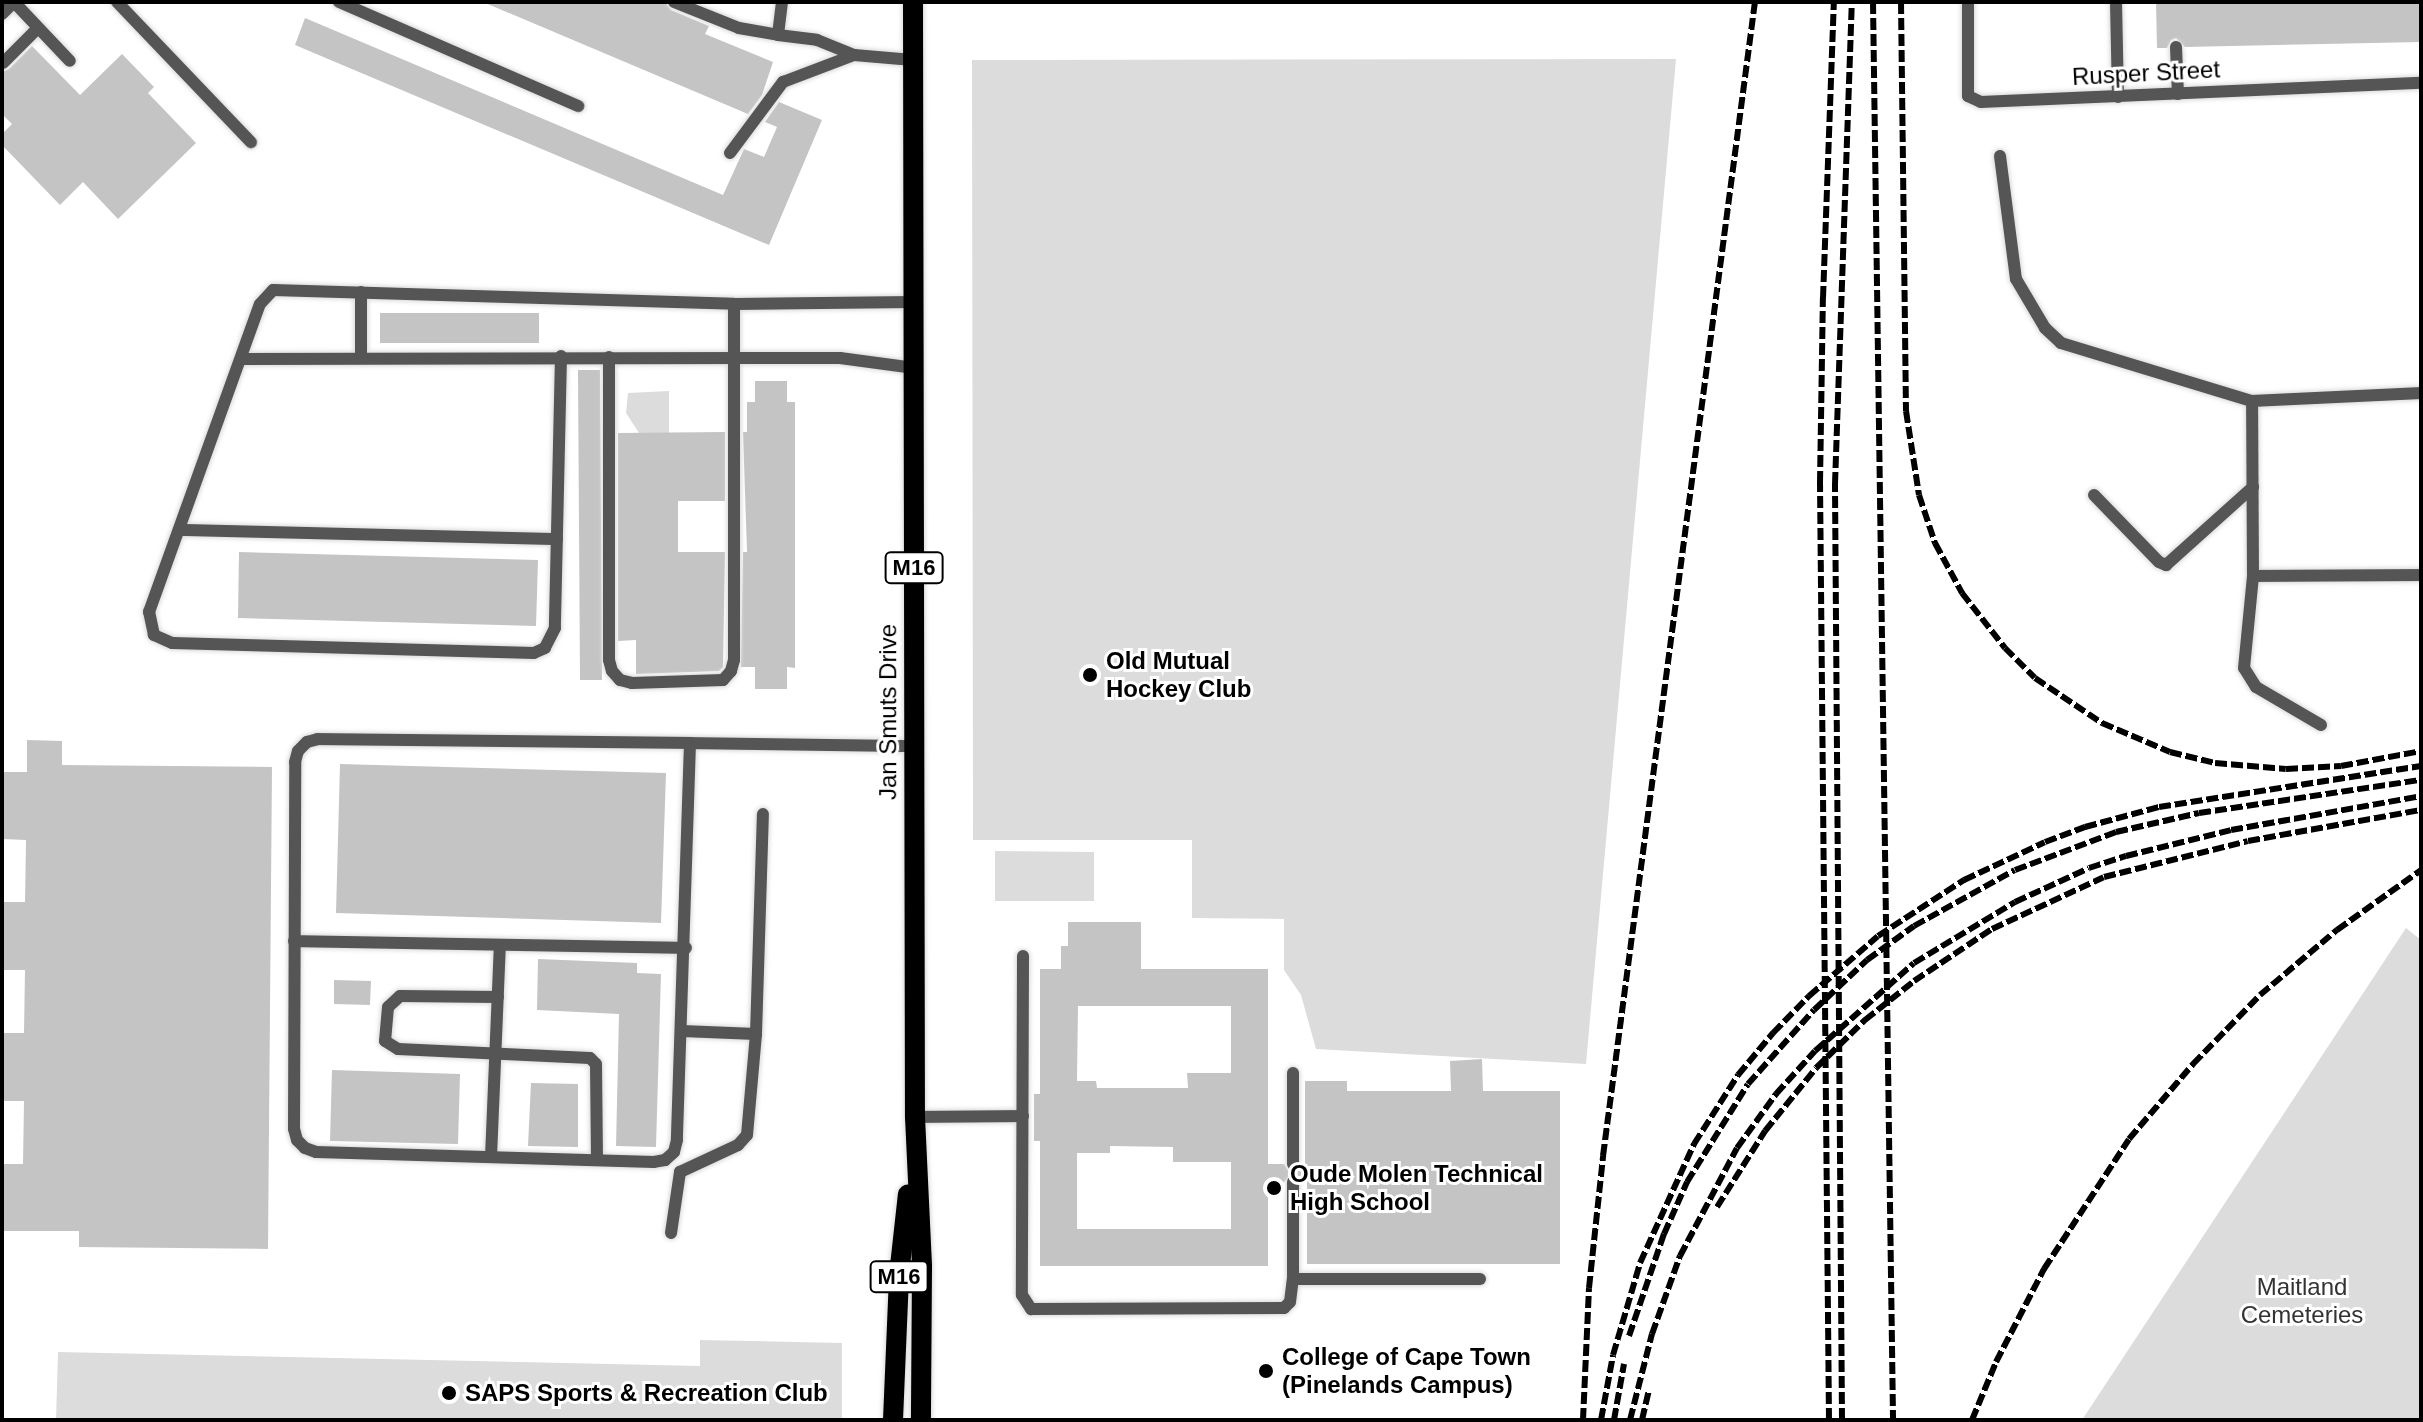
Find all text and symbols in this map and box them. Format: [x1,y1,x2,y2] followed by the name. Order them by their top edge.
[2071,55,2221,91] street label: Rusper Street
[884,550,944,586] road number: M16
[874,624,902,800] street label: Jan Smuts Drive
[1106,647,1251,703] place label: Old Mutual Hockey Club
[1081,666,1099,684] marker: Old Mutual Hockey Club
[1290,1160,1543,1216] place label: Oude Molen Technical High School
[1265,1179,1283,1197] marker: Oude Molen Technical High School
[869,1259,929,1295] road number: M16
[2241,1273,2363,1329] park label: Maitland Cemeteries
[1282,1343,1531,1399] place label: College of Cape Town (Pinelands Campus)
[1257,1362,1275,1380] marker: College of Cape Town (Pinelands Campus)
[465,1379,828,1407] place label: SAPS Sports & Recreation Club
[440,1384,458,1402] marker: SAPS Sports & Recreation Club

